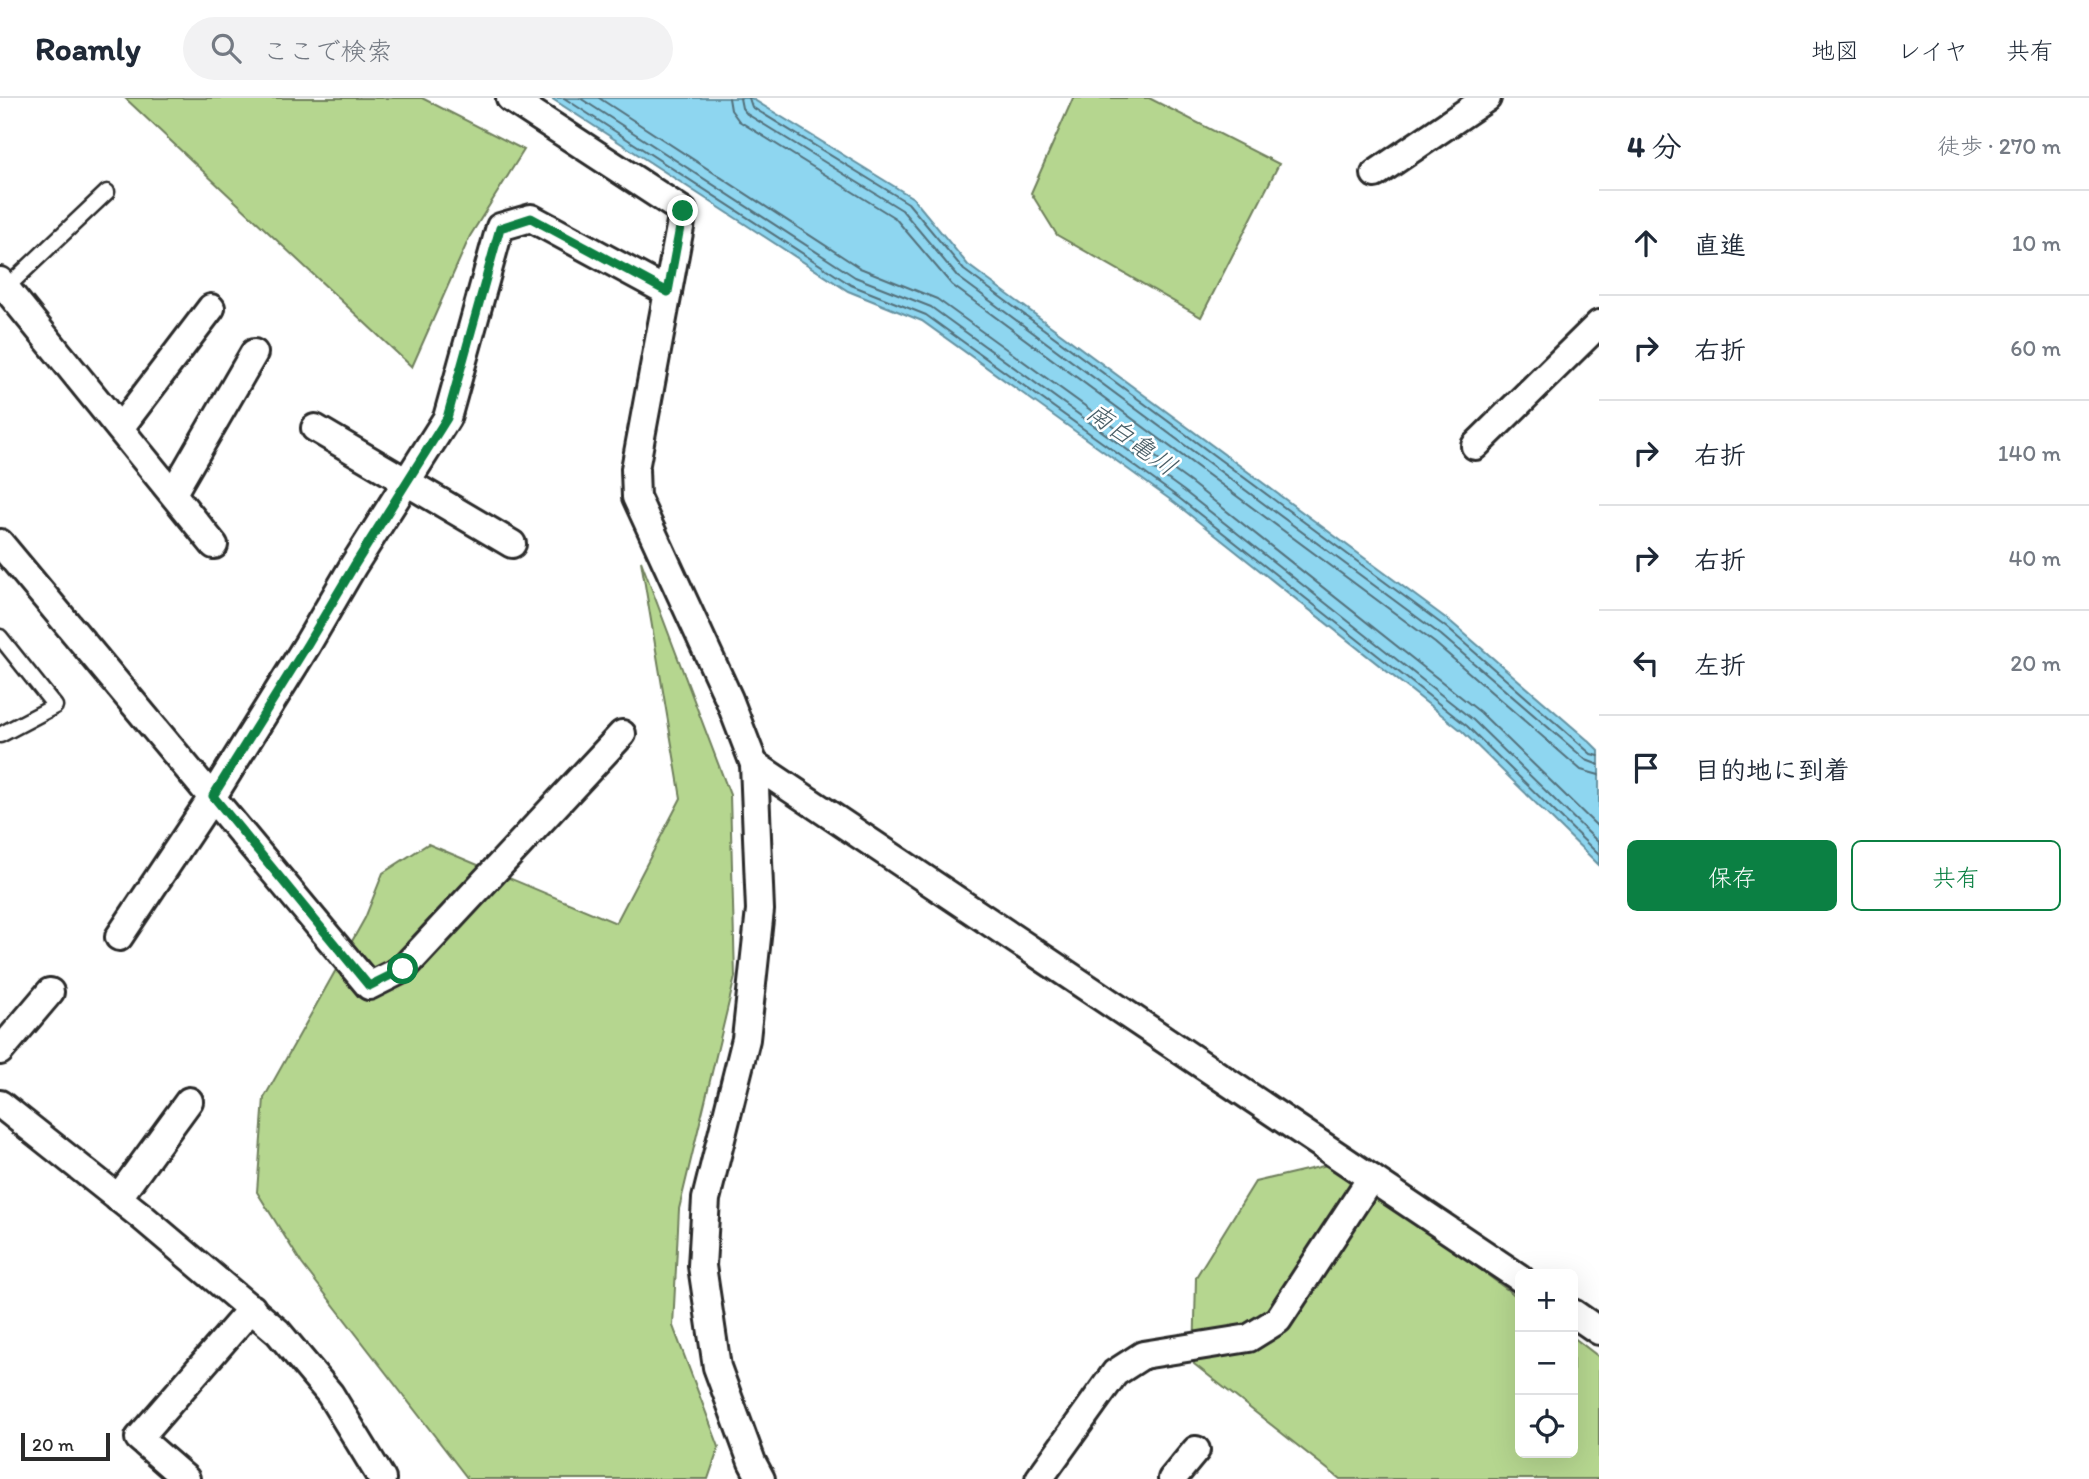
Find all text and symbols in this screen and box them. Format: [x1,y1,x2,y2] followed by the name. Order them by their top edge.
[183,17,673,80] search box
[35,29,141,68] text: Roamly
[207,29,245,67] icon: search
[263,35,393,67] text: ここで検索
[1811,36,1859,65] text: 地図
[1897,36,1968,65] text: レイヤ
[2006,36,2054,65] text: 共有
[1627,128,1682,165] text: 4 分
[1937,132,2061,160] text: 徒歩 · 270 m
[667,195,698,226] route end
[1627,224,1665,262] icon: ahead
[1694,229,1746,261] text: 直進
[2012,229,2061,257] text: 10 m
[1627,329,1665,367] icon: right
[1694,334,1746,366] text: 右折
[2010,334,2061,362] text: 60 m
[1081,395,1183,483] water label: 南白亀川
[1627,434,1665,472] icon: right
[1694,439,1746,471] text: 右折
[1998,439,2061,467] text: 140 m
[1627,539,1665,577] icon: right
[1694,544,1746,576] text: 右折
[2008,544,2061,572] text: 40 m
[1627,644,1665,682] icon: left
[1694,649,1746,681] text: 左折
[2010,649,2061,677] text: 20 m
[1627,749,1665,787] icon: arrive
[1694,754,1850,786] text: 目的地に到着
[1627,840,1837,911] button: 保存
[1851,840,2061,911] button: 共有
[387,953,418,984] route start
[1515,1269,1578,1458] map controls
[1515,1269,1578,1332] button: +
[1515,1332,1578,1395] button: −
[1515,1395,1578,1458] button: locate
[21,1430,110,1462] scale bar
[32,1433,74,1456] text: 20 m

